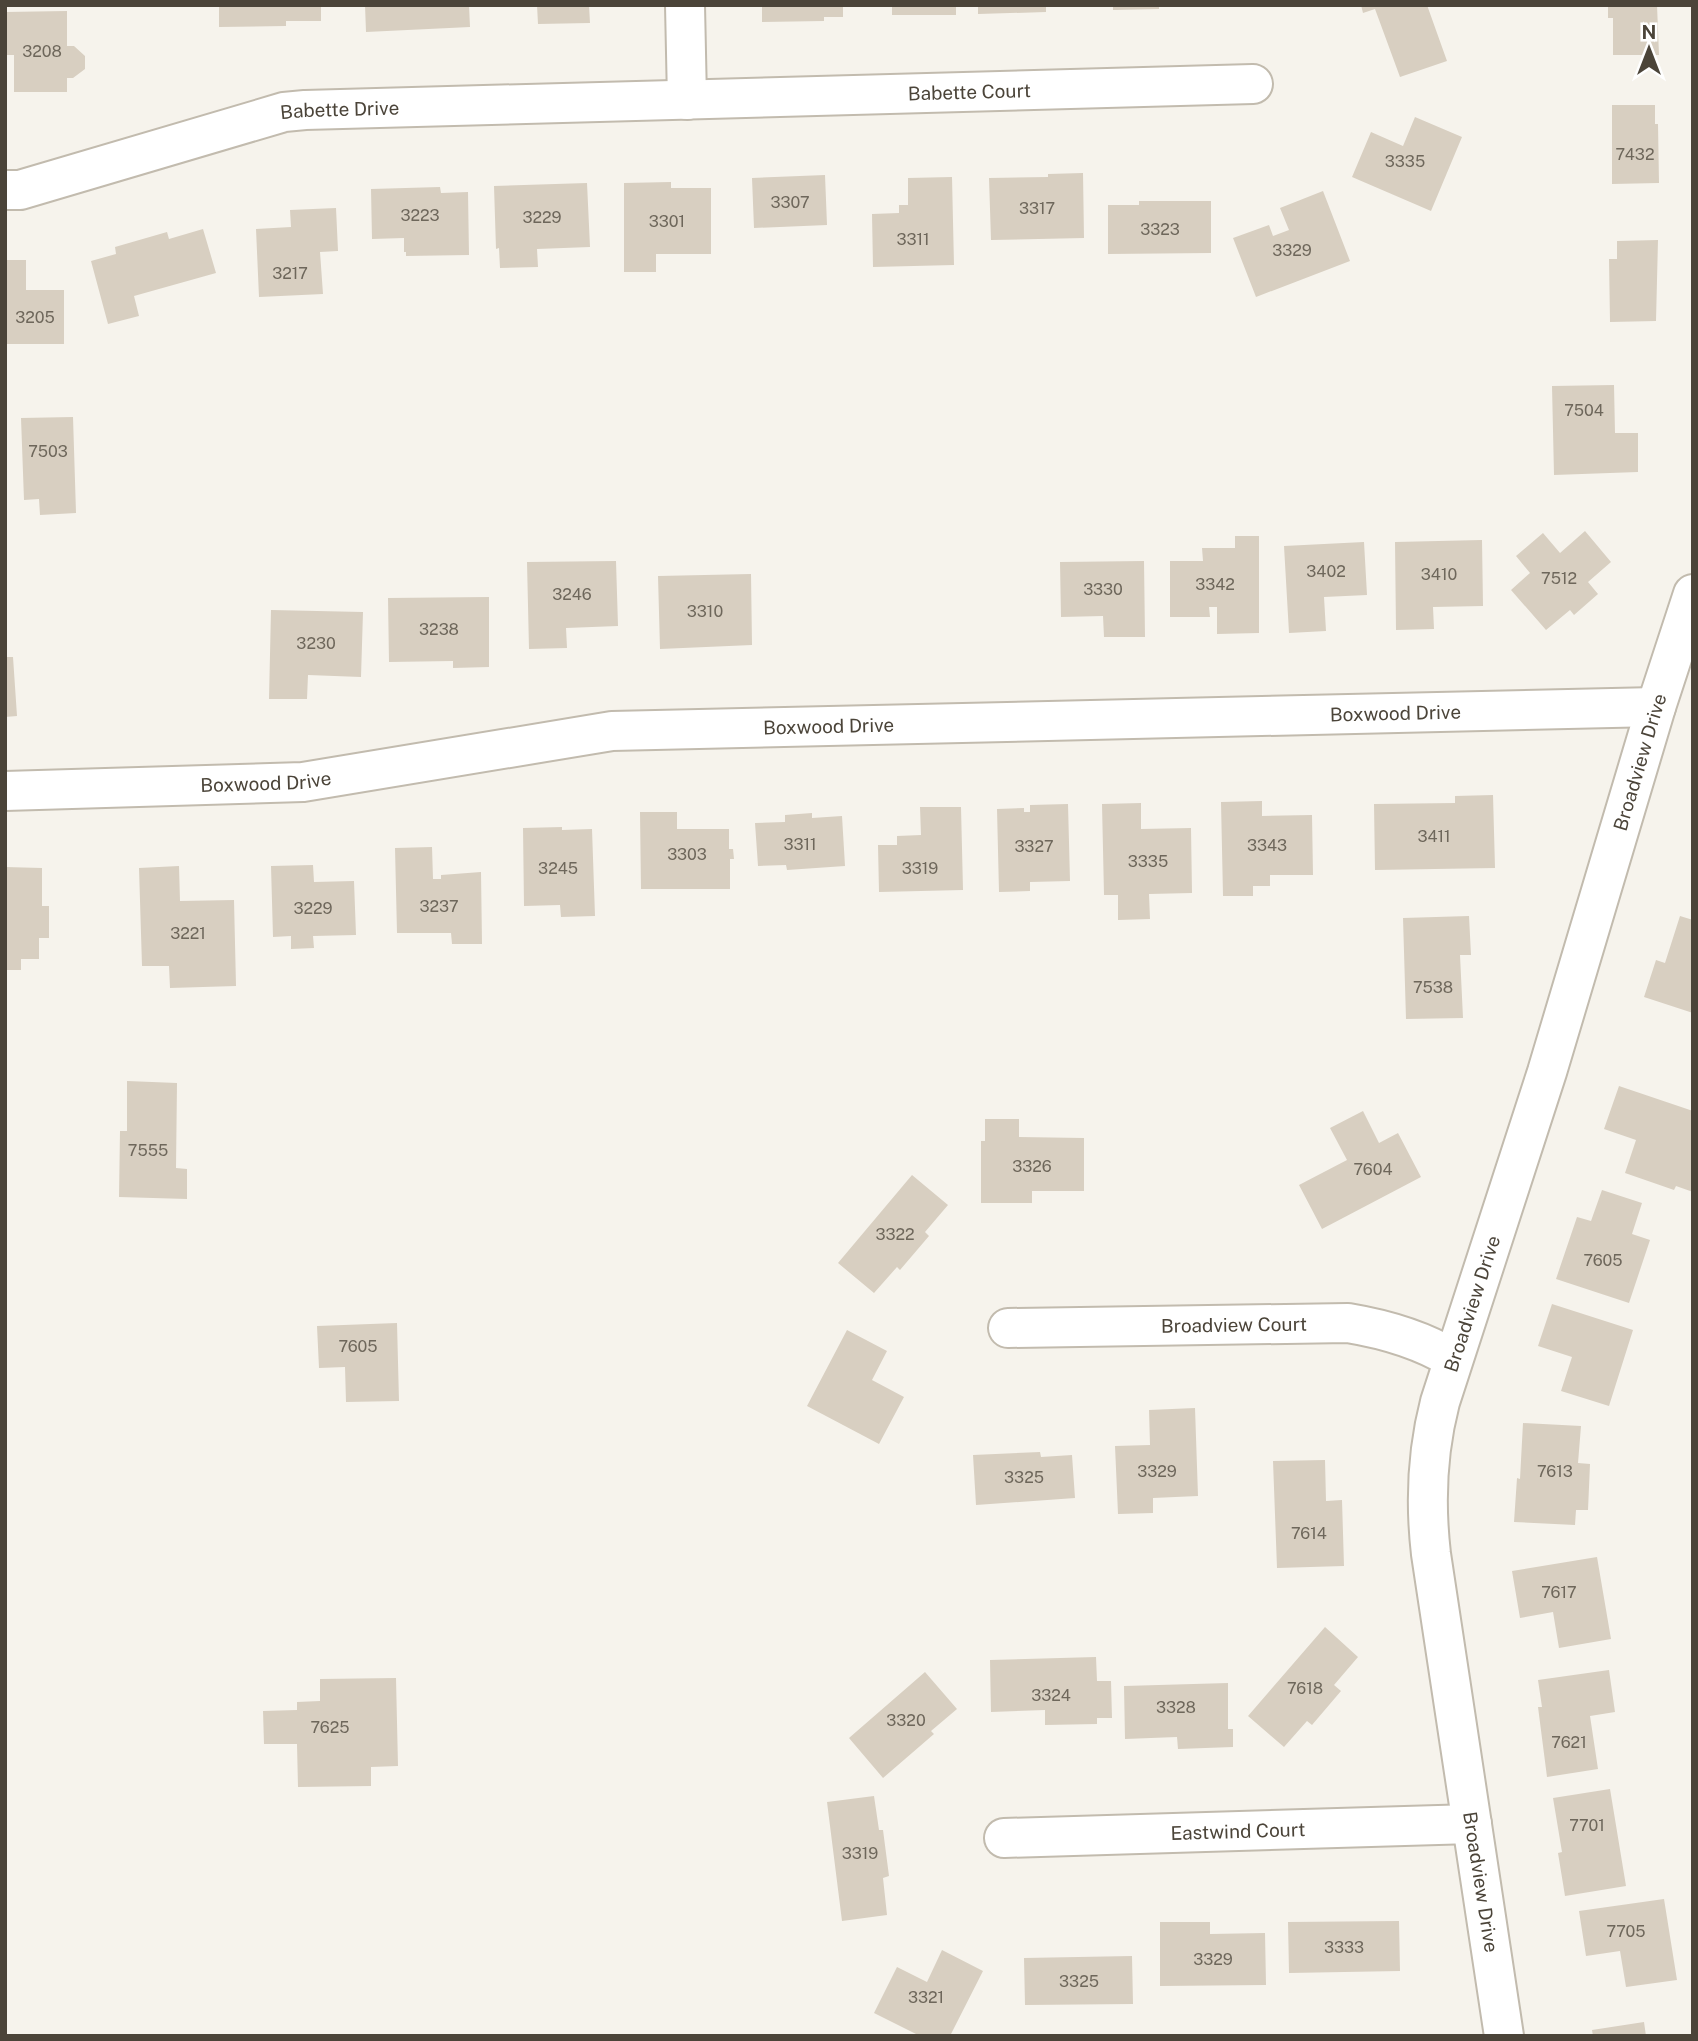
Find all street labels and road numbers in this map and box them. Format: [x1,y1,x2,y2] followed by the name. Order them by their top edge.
[907,79,1031,104] street label: Babette Court
[279,96,400,123] street label: Babette Drive
[1609,691,1671,833] street label: Broadview Drive
[1330,700,1461,725] street label: Boxwood Drive
[763,714,894,739] street label: Boxwood Drive
[200,767,333,796] street label: Boxwood Drive
[1439,1233,1504,1375] street label: Broadview Drive
[1161,1313,1307,1337] street label: Broadview Court
[1459,1810,1503,1954] street label: Broadview Drive
[1170,1818,1306,1844] street label: Eastwind Court

